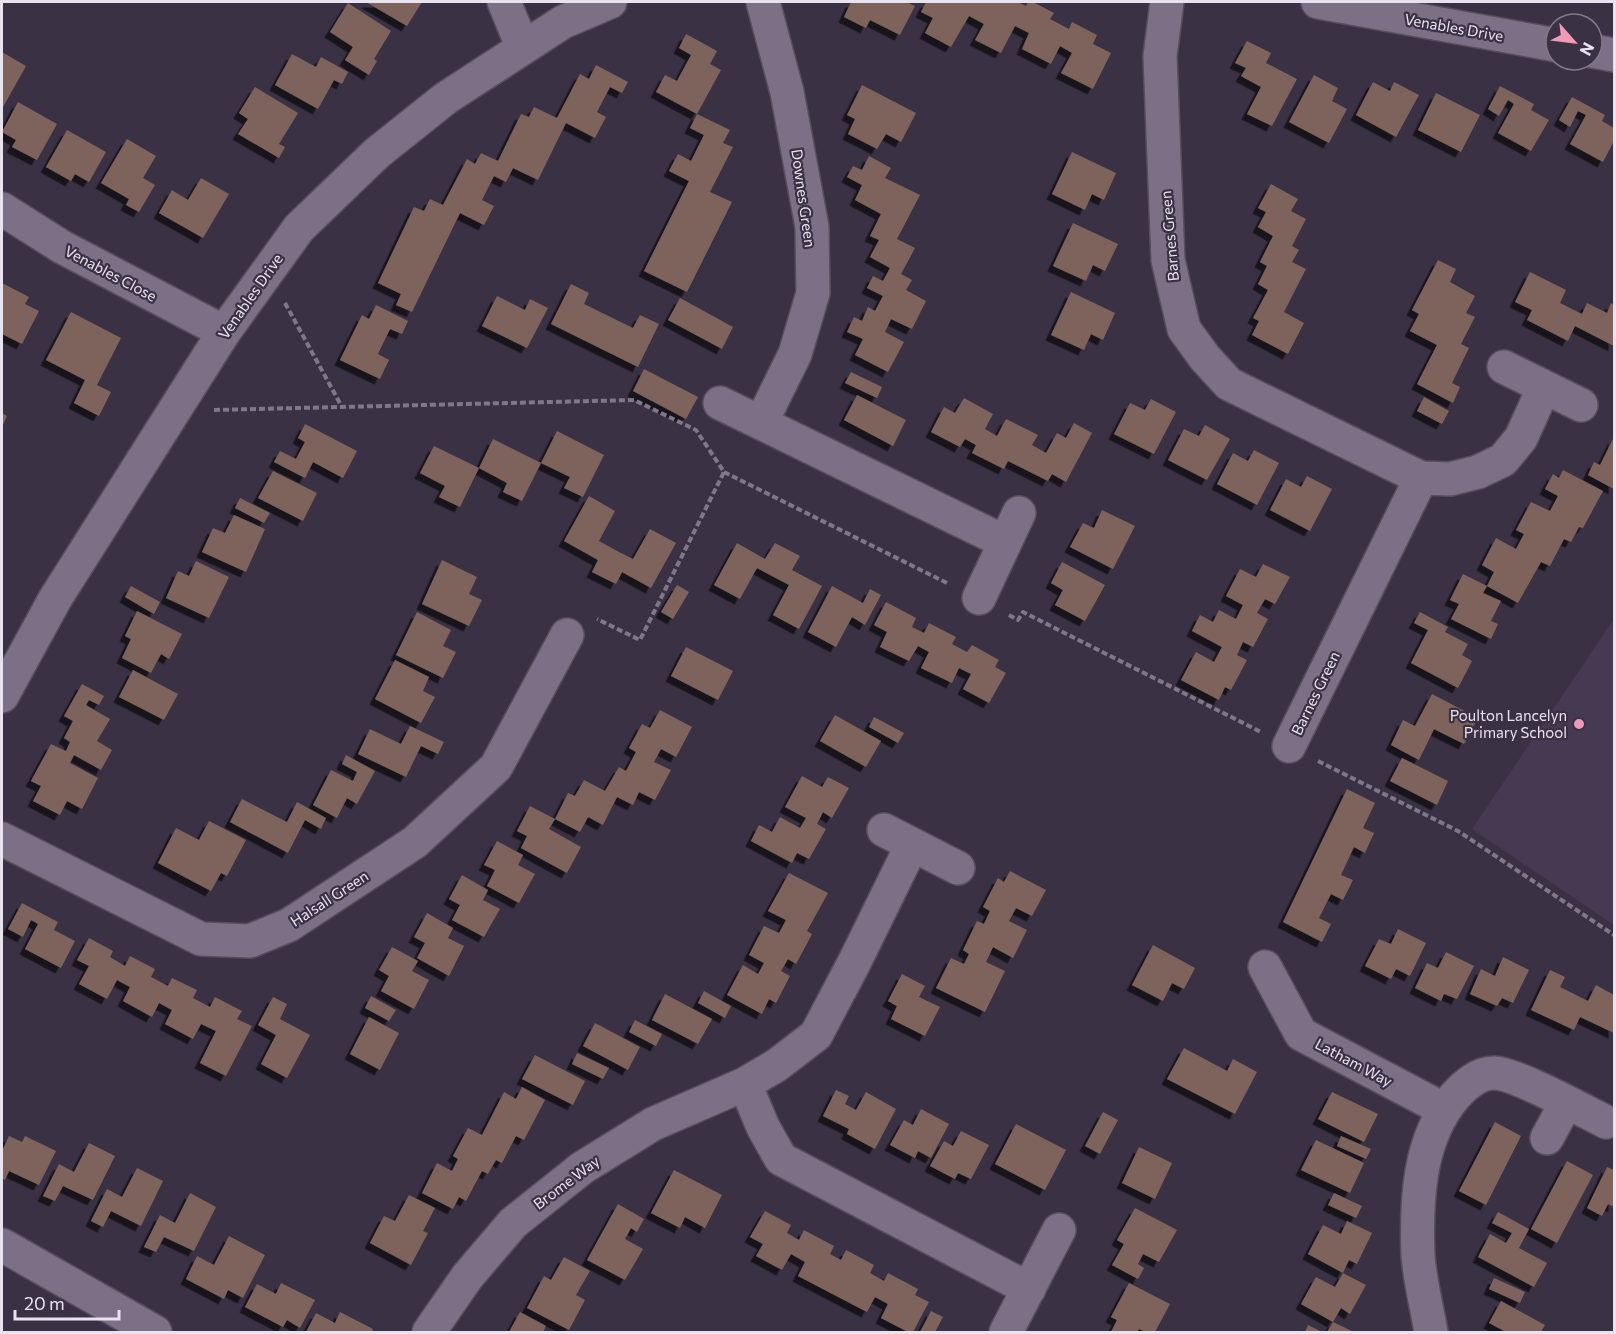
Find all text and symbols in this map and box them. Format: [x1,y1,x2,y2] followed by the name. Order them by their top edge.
[1403,9,1505,45] street label: Venables Drive
[1544,12,1604,72] north arrow
[1576,40,1599,59] text: N
[788,148,820,248] street label: Downes Green
[1156,190,1182,282] street label: Barnes Green
[62,241,160,305] street label: Venables Close
[214,250,286,342] street label: Venables Drive
[1287,648,1343,738] street label: Barnes Green
[1450,706,1567,741] place label: Poulton Lancelyn Primary School
[1572,717,1586,731] marker: Poulton Lancelyn Primary School
[287,866,371,930] street label: Halsall Green
[1312,1034,1396,1090] street label: Latham Way
[529,1151,603,1213] street label: Brome Way
[15,1283,118,1321] scale bar
[24,1292,65,1314] text: 20 m

